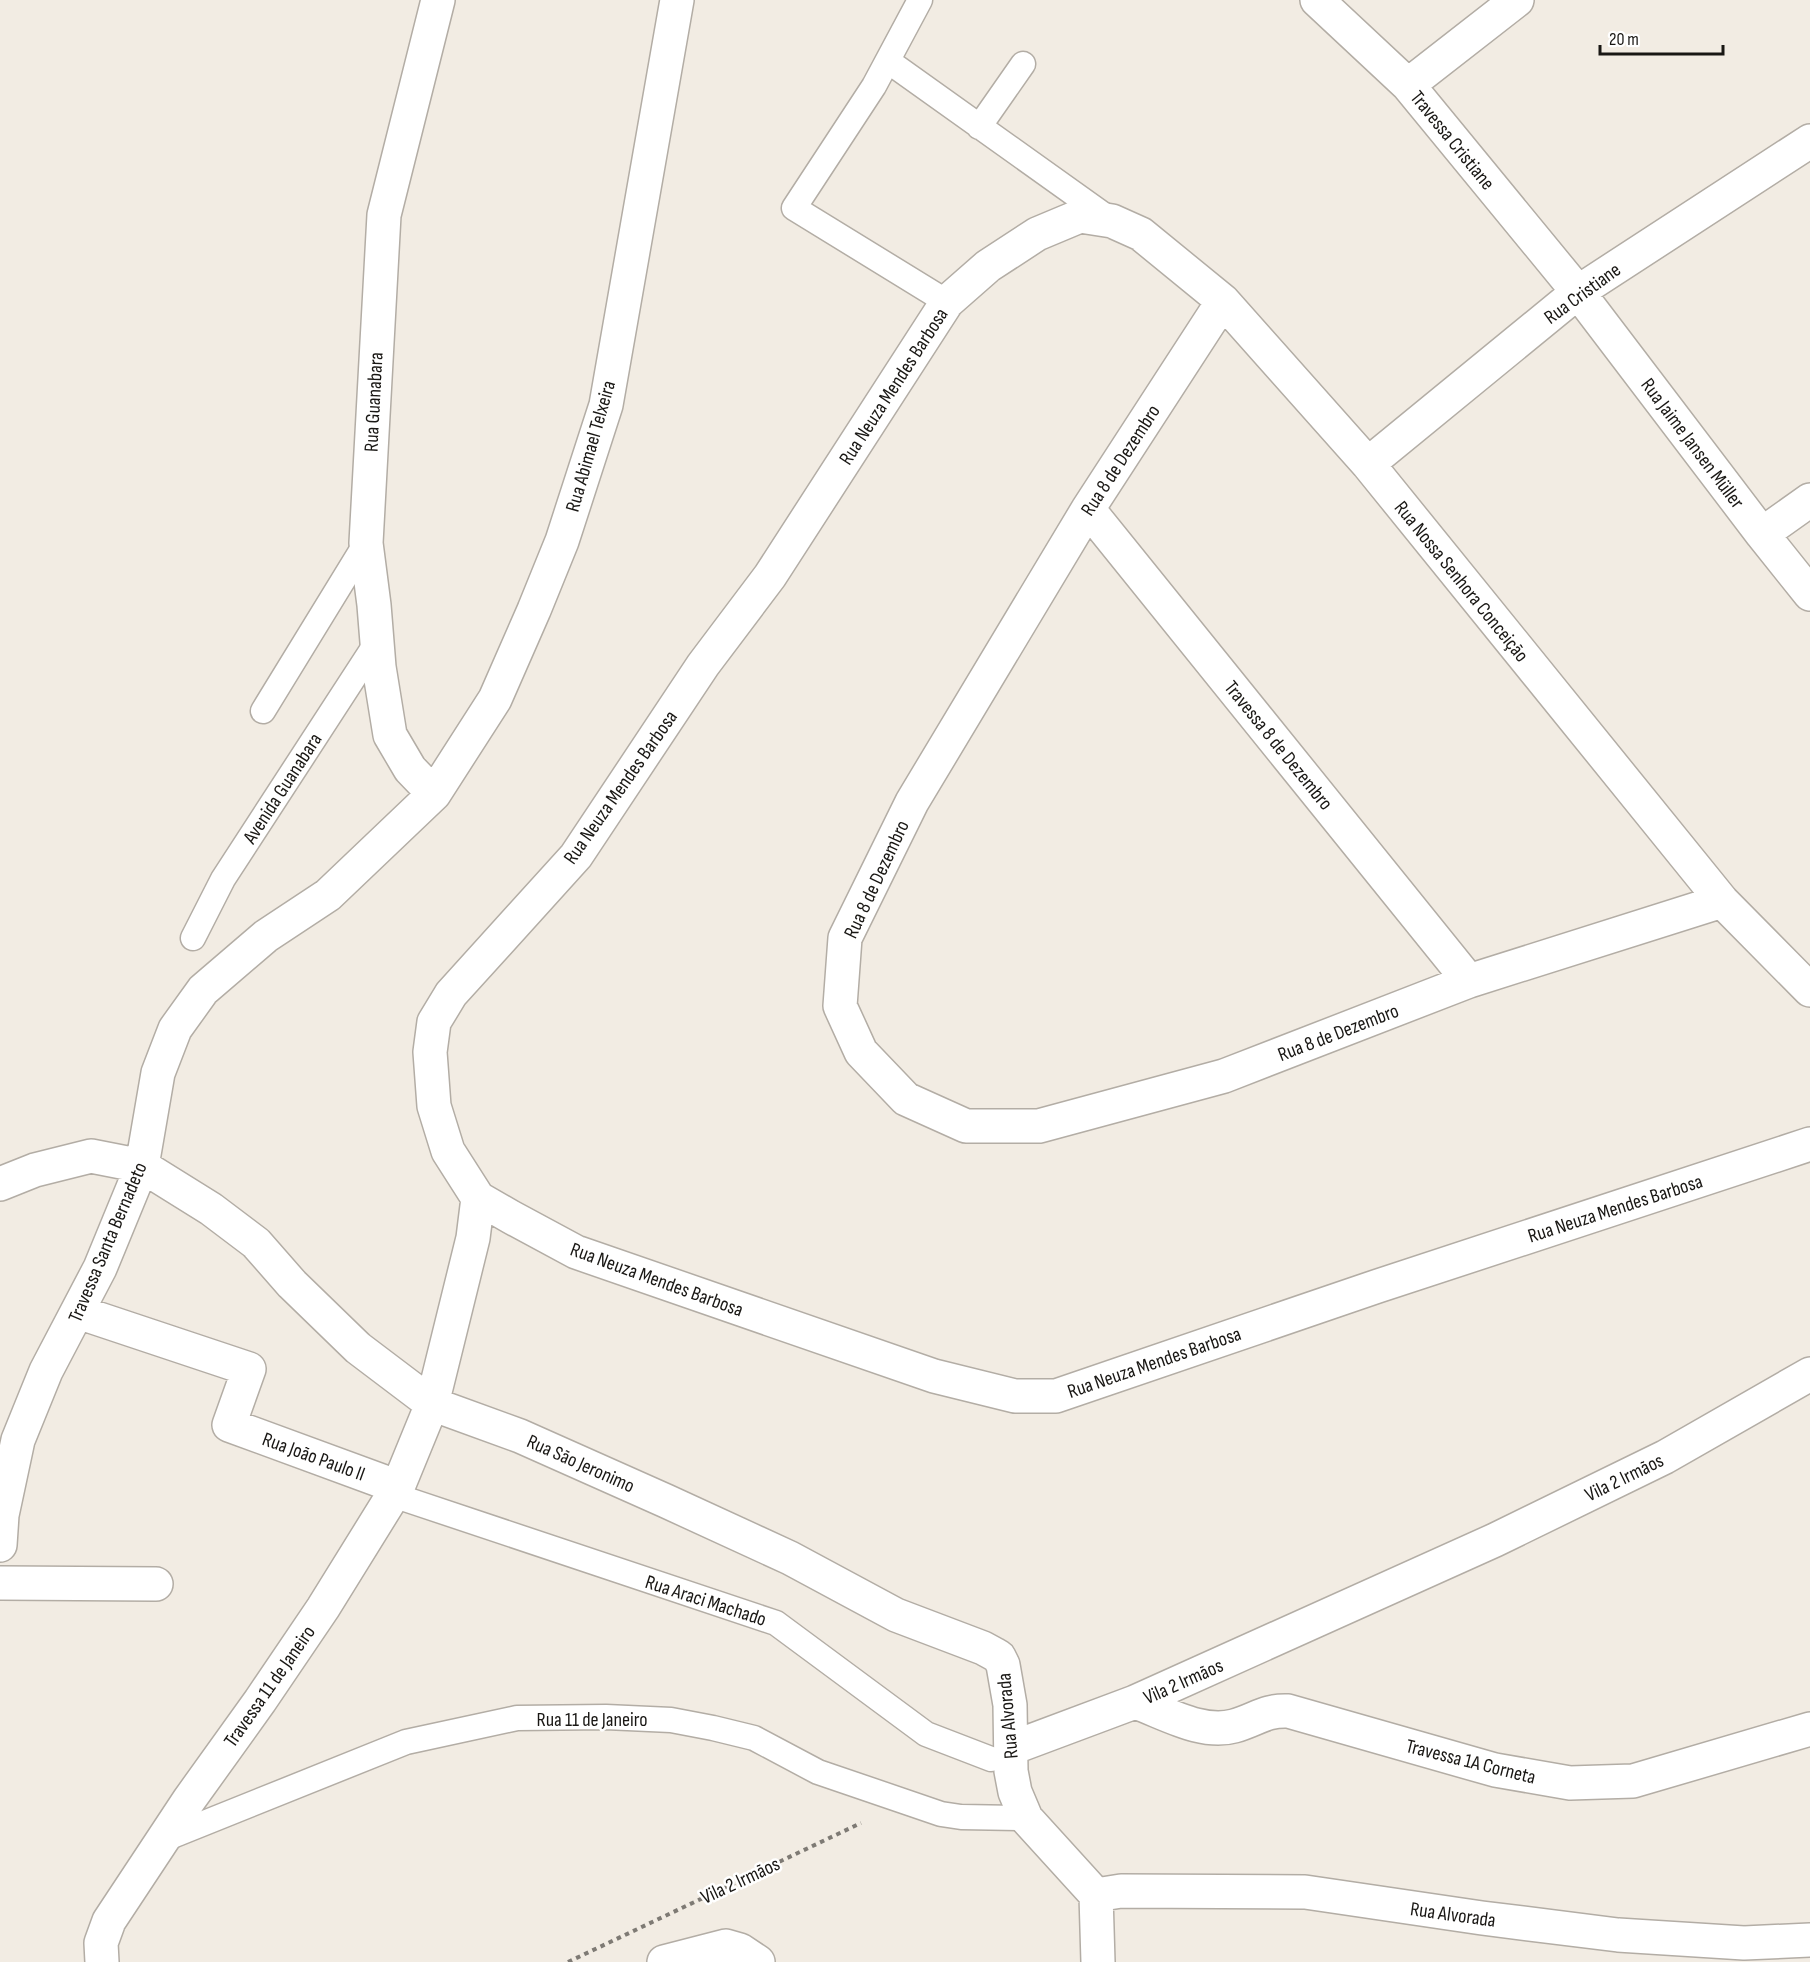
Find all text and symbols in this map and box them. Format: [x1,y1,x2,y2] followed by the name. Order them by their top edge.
[1600,18,1723,56] scale bar
[1609,29,1639,50] text: 20 m
[1405,86,1499,195] street label: Travessa Cristiane
[1540,258,1626,330] street label: Rua Cristiane
[834,304,954,469] street label: Rua Neuza Mendes Barbosa
[359,352,389,453] street label: Rua Guanabara
[1635,374,1749,514] street label: Rua Jaime Jansen Müller
[561,378,621,515] street label: Rua Abimael Telxeira
[1076,400,1166,521] street label: Rua 8 de Dezembro
[1389,496,1533,667] street label: Rua Nossa Senhora Conceição
[1219,676,1338,815] street label: Travessa 8 de Dezembro
[559,706,683,869] street label: Rua Neuza Mendes Barbosa
[238,729,327,849] street label: Avenida Guanabara
[839,816,915,942] street label: Rua 8 de Dezembro
[1274,999,1402,1067] street label: Rua 8 de Dezembro
[63,1159,152,1326] street label: Travessa Santa Bernadeto
[1525,1169,1706,1249] street label: Rua Neuza Mendes Barbosa
[567,1238,746,1322] street label: Rua Neuza Mendes Barbosa
[1064,1322,1244,1404] street label: Rua Neuza Mendes Barbosa
[259,1427,368,1487] street label: Rua João Paulo II
[523,1429,638,1498] street label: Rua São Jeronimo
[1581,1449,1668,1507] street label: Vila 2 Irmãos
[642,1570,769,1632] street label: Rua Araci Machado
[219,1621,321,1752] street label: Travessa 11 de Janeiro
[1140,1654,1227,1710] street label: Vila 2 Irmãos
[992,1672,1024,1760] street label: Rua Alvorada
[536,1708,648,1732] street label: Rua 11 de Janeiro
[1403,1734,1538,1790] street label: Travessa 1A Corneta
[697,1852,784,1910] street label: Vila 2 Irmãos
[1409,1897,1497,1933] street label: Rua Alvorada

